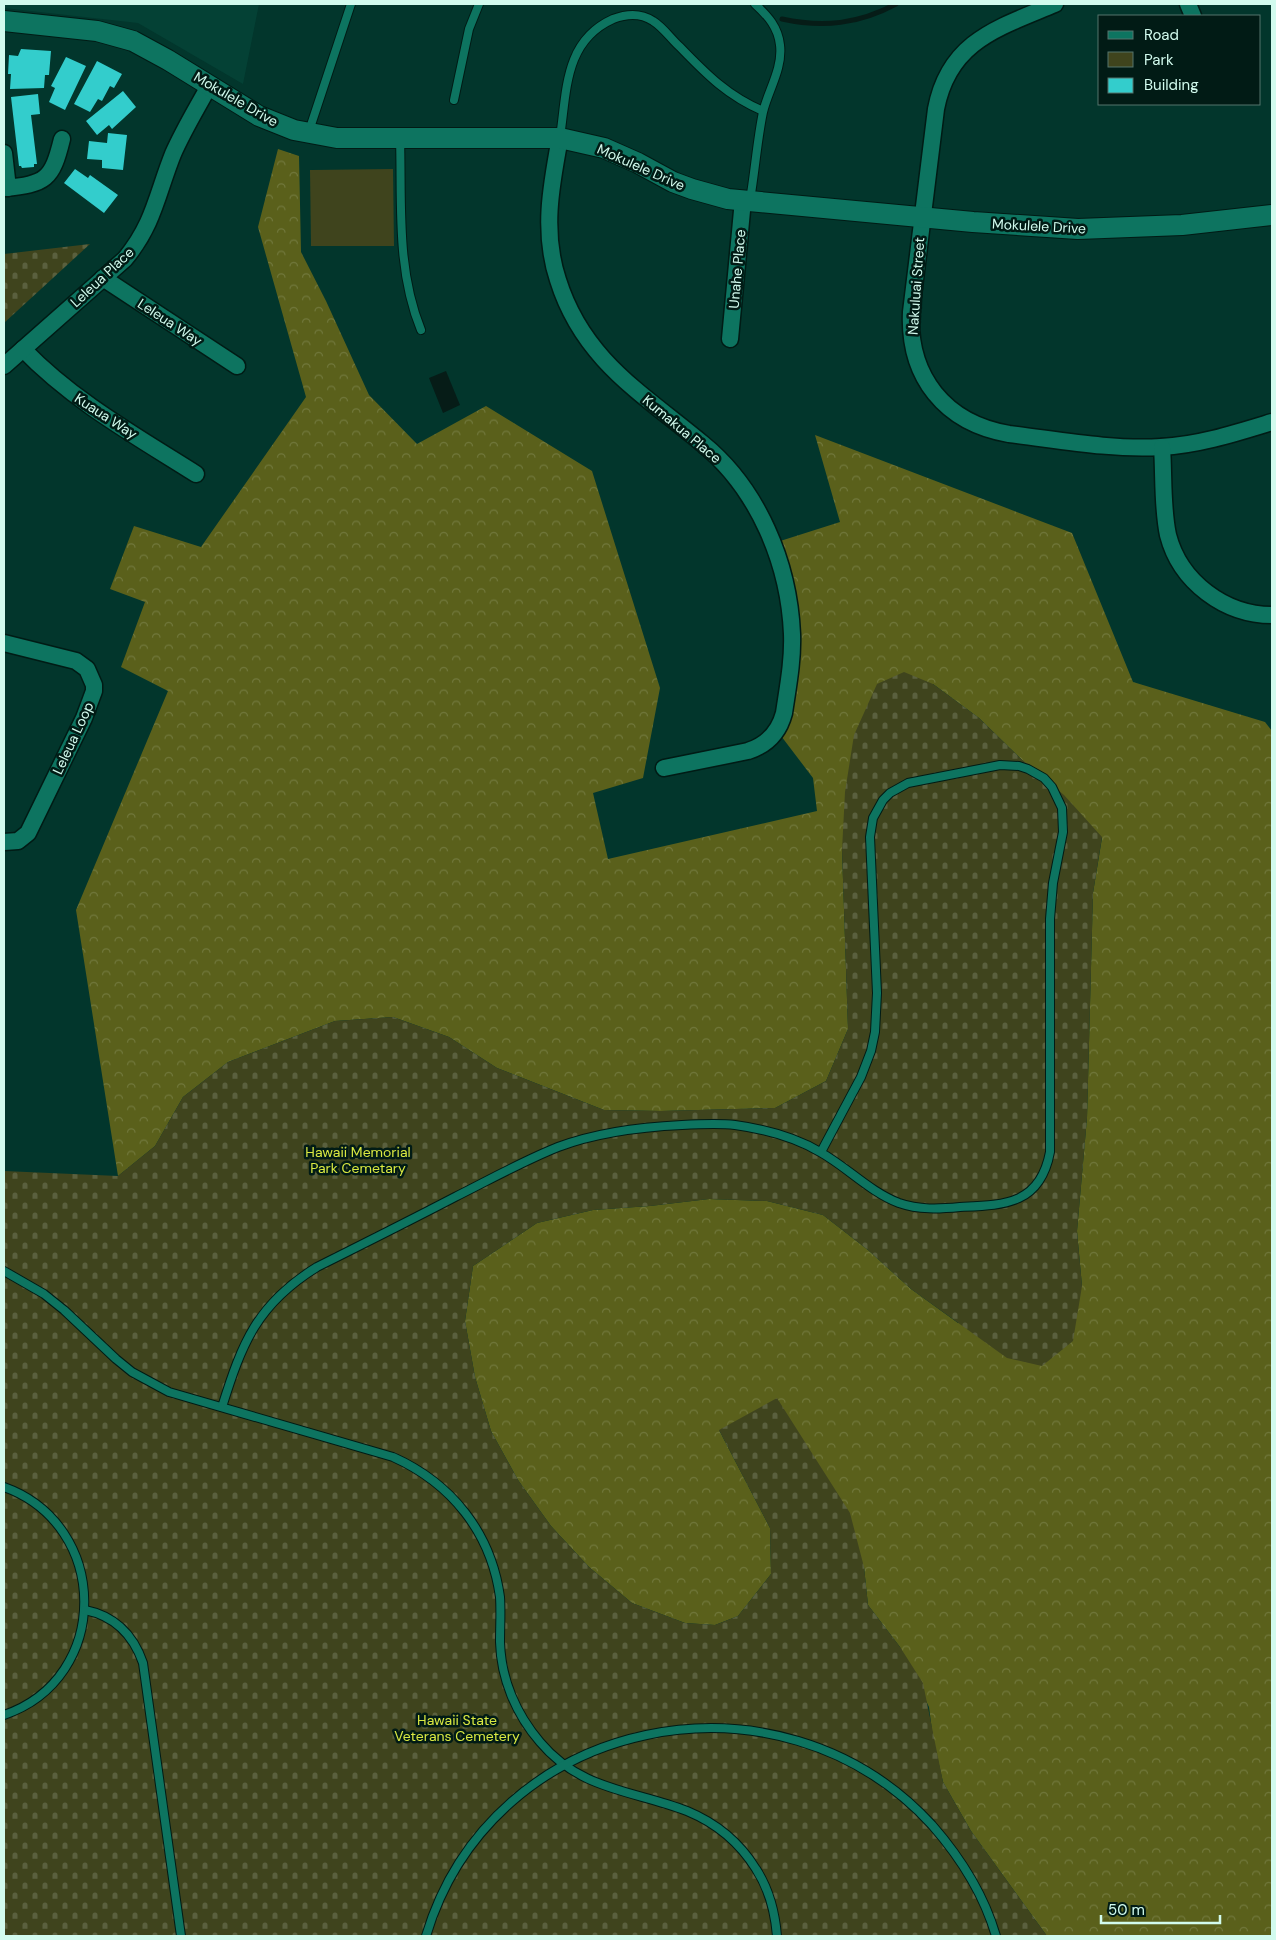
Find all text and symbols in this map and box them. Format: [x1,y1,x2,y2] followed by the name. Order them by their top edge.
[1098,15,1261,105] legend
[1144,25,1179,45] text: Road
[1144,50,1174,70] text: Park
[191,68,281,130] street label: Mokulele Drive
[1144,75,1199,95] text: Building
[594,140,688,194] street label: Mokulele Drive
[991,215,1087,237] street label: Mokulele Drive
[725,229,749,309] street label: Unahe Place
[904,237,928,335] street label: Nakuluai Street
[66,243,138,311] street label: Leleua Place
[134,294,206,350] street label: Leleua Way
[71,389,141,443] street label: Kuaua Way
[639,391,725,467] street label: Kumakua Place
[48,699,98,777] street label: Leleua Loop
[305,1143,411,1177] park label: Hawaii Memorial Park Cemetary
[394,1711,520,1745] park label: Hawaii State Veterans Cemetery
[1101,1892,1220,1924] scale bar
[1108,1900,1145,1920] text: 50 m

